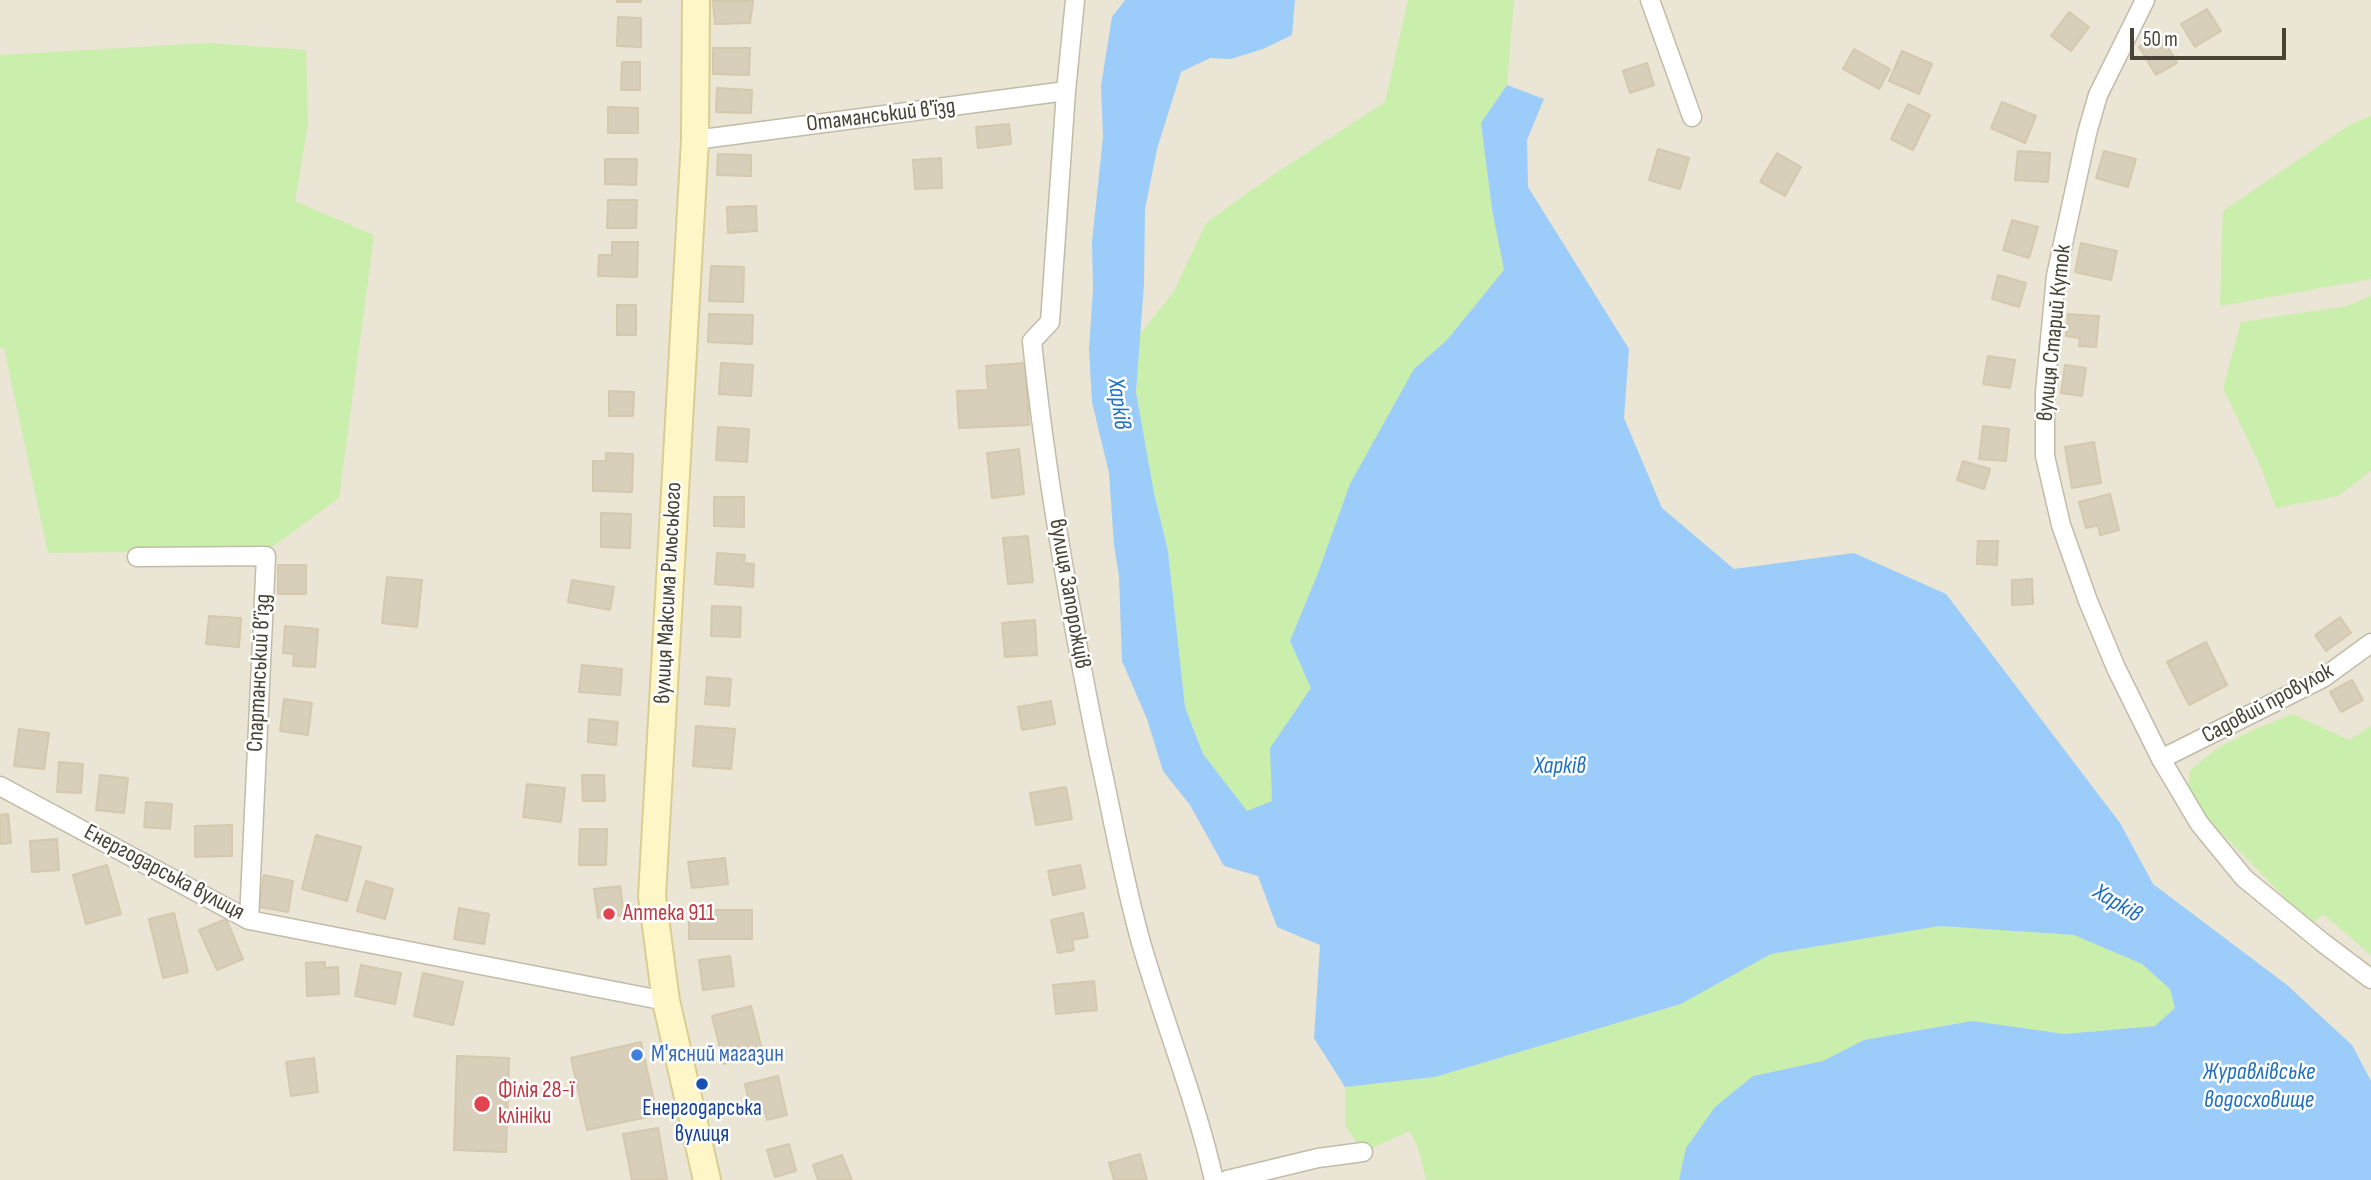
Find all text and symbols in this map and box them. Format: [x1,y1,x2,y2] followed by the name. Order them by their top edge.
[2133,14,2289,58] scale bar
[2143,27,2178,52] text: 50 m
[805,93,957,139] street label: Отаманський в'їзд
[2032,243,2078,423] street label: вулиця Старий Куток
[1100,376,1136,432] water label: Харків
[649,481,689,705] street label: вулиця Максима Рильського
[1042,517,1096,671] street label: вулиця Запорожців
[242,593,278,753] street label: Спартанський в’їзд
[2198,658,2338,750] street label: Садовий провулок
[1534,753,1586,781] water label: Харків
[79,819,249,927] street label: Енергодарська вулиця
[2087,878,2147,930] water label: Харків
[623,900,715,928] place label: Аптека 911
[601,906,617,922] marker: Аптека 911
[651,1041,784,1069] place label: М'ясний магазин
[629,1047,645,1063] marker: М'ясний магазин
[2203,1059,2315,1115] water label: Журавлівське водосховище
[694,1076,710,1092] marker: Енергодарська вулиця
[498,1077,574,1131] place label: Філія 28-ї клініки
[472,1094,492,1114] marker: Філія 28-ї клініки
[642,1095,762,1149] place label: Енергодарська вулиця

